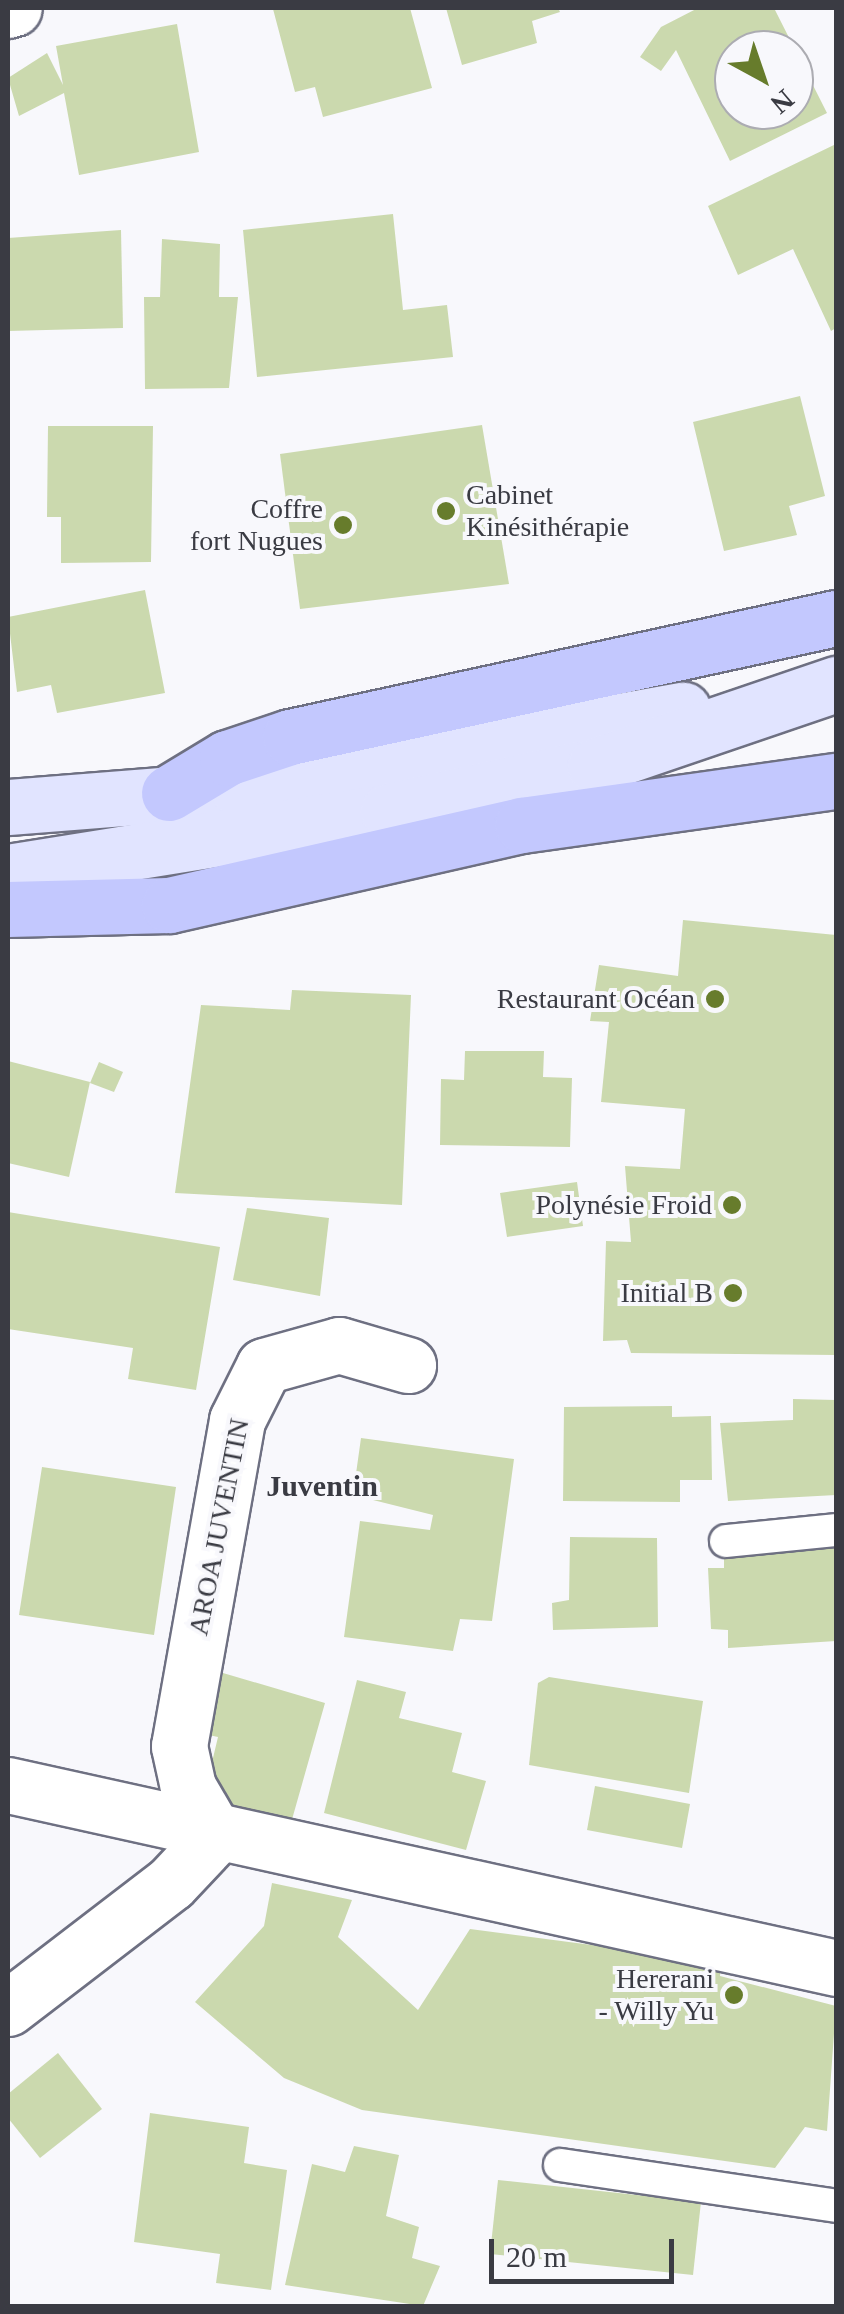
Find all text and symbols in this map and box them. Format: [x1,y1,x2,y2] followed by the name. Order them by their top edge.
[714,30,814,130] north arrow
[765,83,800,120] text: N
[466,478,629,544] place label: Cabinet Kinésithérapie
[190,492,323,558] place label: Coffre fort Nugues
[435,500,457,522] marker: Cabinet Kinésithérapie
[332,514,354,536] marker: Coffre fort Nugues
[497,982,695,1016] place label: Restaurant Océan
[704,988,726,1010] marker: Restaurant Océan
[535,1188,712,1222] place label: Polynésie Froid
[721,1194,743,1216] marker: Polynésie Froid
[620,1276,713,1310] place label: Initial B
[722,1282,744,1304] marker: Initial B
[181,1415,257,1639] street label: AROA JUVENTIN
[266,1468,378,1504] district label: Juventin
[597,1962,714,2028] place label: Hererani - Willy Yu
[723,1984,745,2006] marker: Hererani - Willy Yu
[494,2219,679,2281] scale bar
[506,2240,567,2273] text: 20 m

